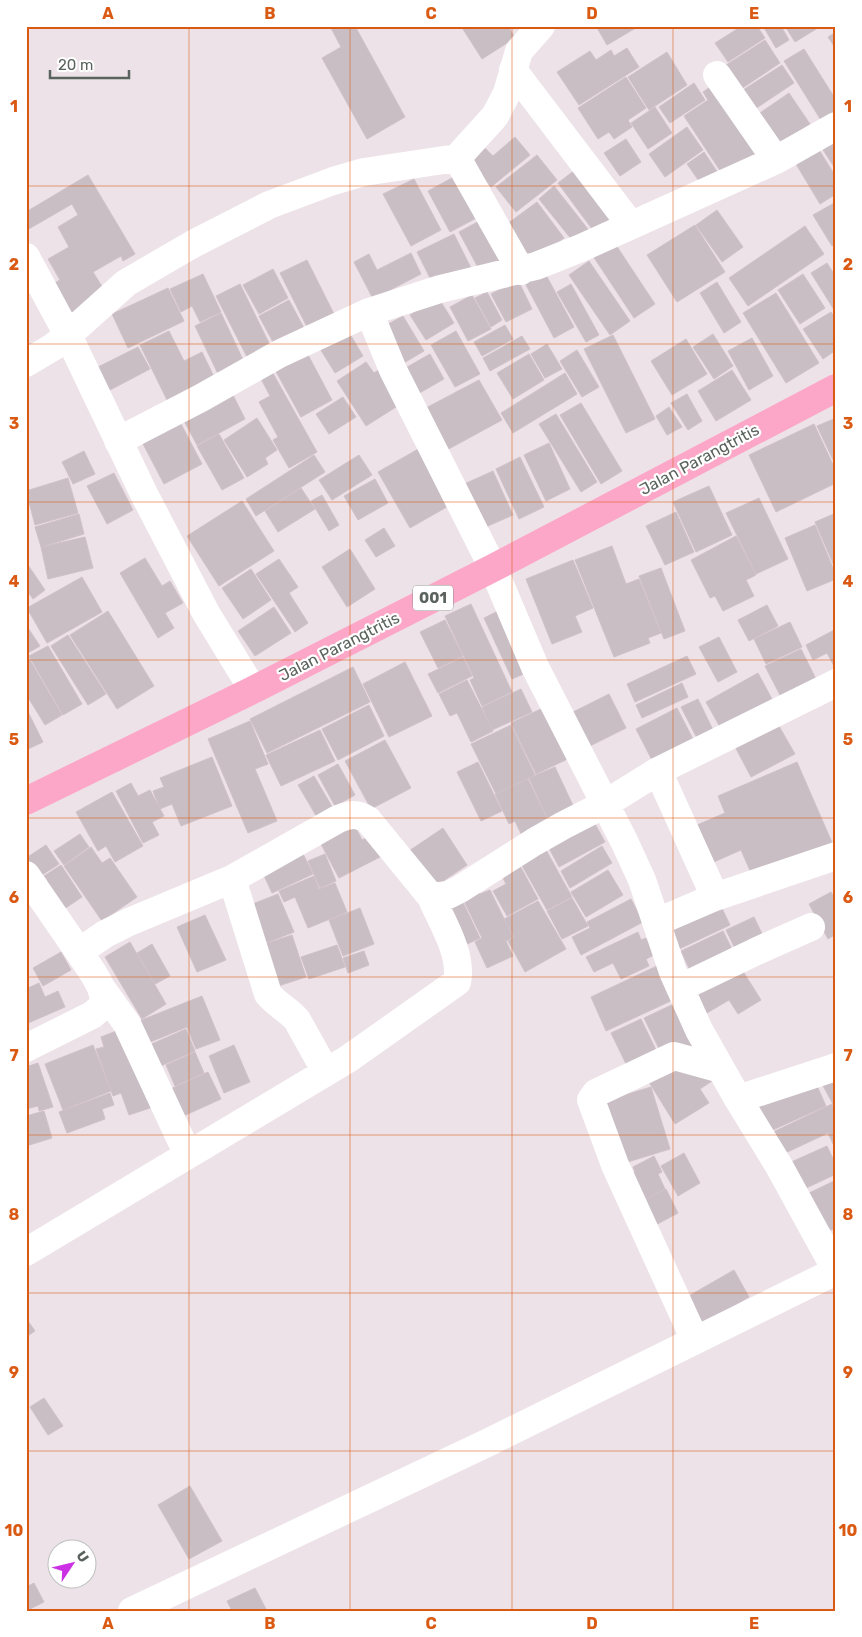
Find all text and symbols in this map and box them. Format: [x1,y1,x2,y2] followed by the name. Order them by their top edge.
[102,4,114,23] text: A
[264,4,276,23] text: B
[425,4,437,23] text: C
[586,4,598,23] text: D
[749,4,759,23] text: E
[50,48,129,80] scale bar
[58,56,93,74] text: 20 m
[10,97,18,116] text: 1
[844,97,852,116] text: 1
[9,255,19,274] text: 2
[843,255,853,274] text: 2
[9,414,19,433] text: 3
[843,414,853,433] text: 3
[636,420,762,499] street label: Jalan Parangtritis
[9,572,20,591] text: 4
[843,572,854,591] text: 4
[413,586,453,610] road number: 001
[276,608,403,685] street label: Jalan Parangtritis
[9,730,19,749] text: 5
[843,730,853,749] text: 5
[9,888,19,907] text: 6
[843,888,853,907] text: 6
[9,1046,19,1065] text: 7
[843,1046,853,1065] text: 7
[9,1205,20,1224] text: 8
[843,1205,854,1224] text: 8
[9,1363,19,1382] text: 9
[843,1363,853,1382] text: 9
[5,1521,24,1540] text: 10
[839,1521,858,1540] text: 10
[48,1540,98,1590] north arrow
[72,1548,92,1566] text: U
[102,1614,114,1633] text: A
[264,1614,276,1633] text: B
[425,1614,437,1633] text: C
[586,1614,598,1633] text: D
[749,1614,759,1633] text: E

